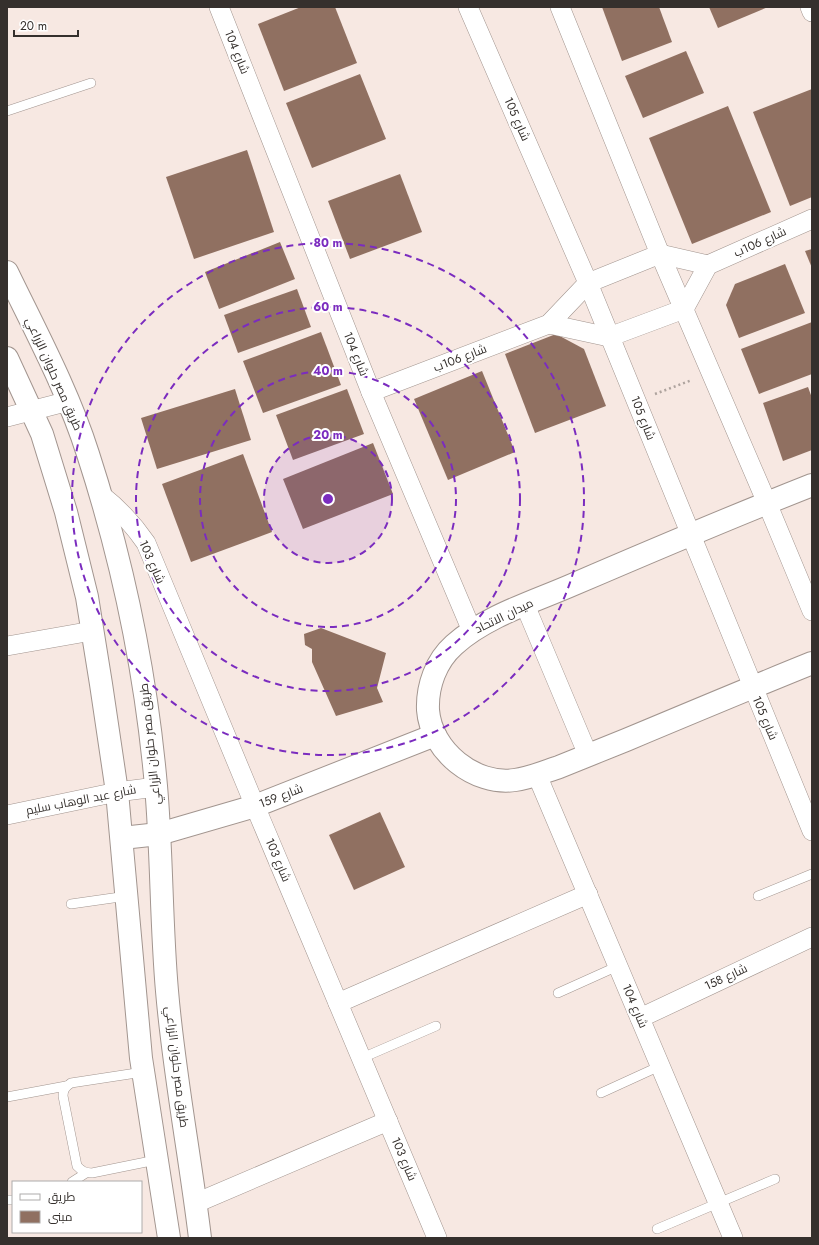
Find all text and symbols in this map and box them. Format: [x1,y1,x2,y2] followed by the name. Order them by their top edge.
[14,12,78,38] scale bar
[20,17,47,35] text: 20 m
[220,27,254,77] street label: شارع 104
[499,94,535,144] street label: شارع 105
[731,222,789,262] street label: شارع 106ب
[314,234,343,252] text: 80 m
[313,298,343,316] text: 60 m
[20,315,87,434] street label: طريق مصر حلوان الزراعي
[339,329,373,379] street label: شارع 104
[431,340,489,376] street label: شارع 106ب
[313,362,343,380] text: 40 m
[626,393,660,443] street label: شارع 105
[313,426,343,444] text: 20 m
[321,492,335,506] centre of rings
[134,537,170,587] street label: شارع 103
[472,594,536,638] street label: ميدان الاتحاد
[135,682,166,806] street label: طريق مصر حلوان الزراعي
[748,693,782,743] street label: شارع 105
[256,779,306,813] street label: شارع 159
[24,780,138,820] street label: شارع عبد الوهاب سليم
[261,835,295,885] street label: شارع 103
[702,959,751,995] street label: شارع 158
[618,981,652,1031] street label: شارع 104
[160,1005,193,1129] street label: طريق مصر حلوان الزراعي
[387,1134,421,1184] street label: شارع 103
[12,1181,142,1233] legend
[48,1188,76,1206] text: طريق
[48,1208,73,1226] text: مبنى

